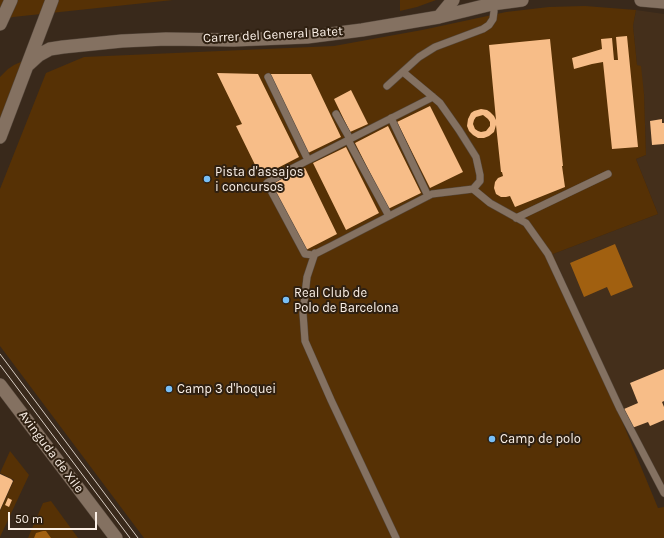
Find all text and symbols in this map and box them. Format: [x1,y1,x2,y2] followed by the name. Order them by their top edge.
[203,24,343,46] street label: Carrer del General Batet
[215,164,303,195] place label: Pista d'assajos i concursos
[202,174,212,184] marker: Pista d'assajos i concursos
[294,285,399,316] place label: Real Club de Polo de Barcelona
[281,295,291,305] marker: Real Club de Polo de Barcelona
[177,381,276,397] place label: Camp 3 d'hoquei
[164,384,174,394] marker: Camp 3 d'hoquei
[15,408,87,496] street label: Avinguda de Xile
[500,431,581,447] place label: Camp de polo
[487,434,497,444] marker: Camp de polo
[10,504,99,530] scale bar
[15,512,43,526] text: 50 m

